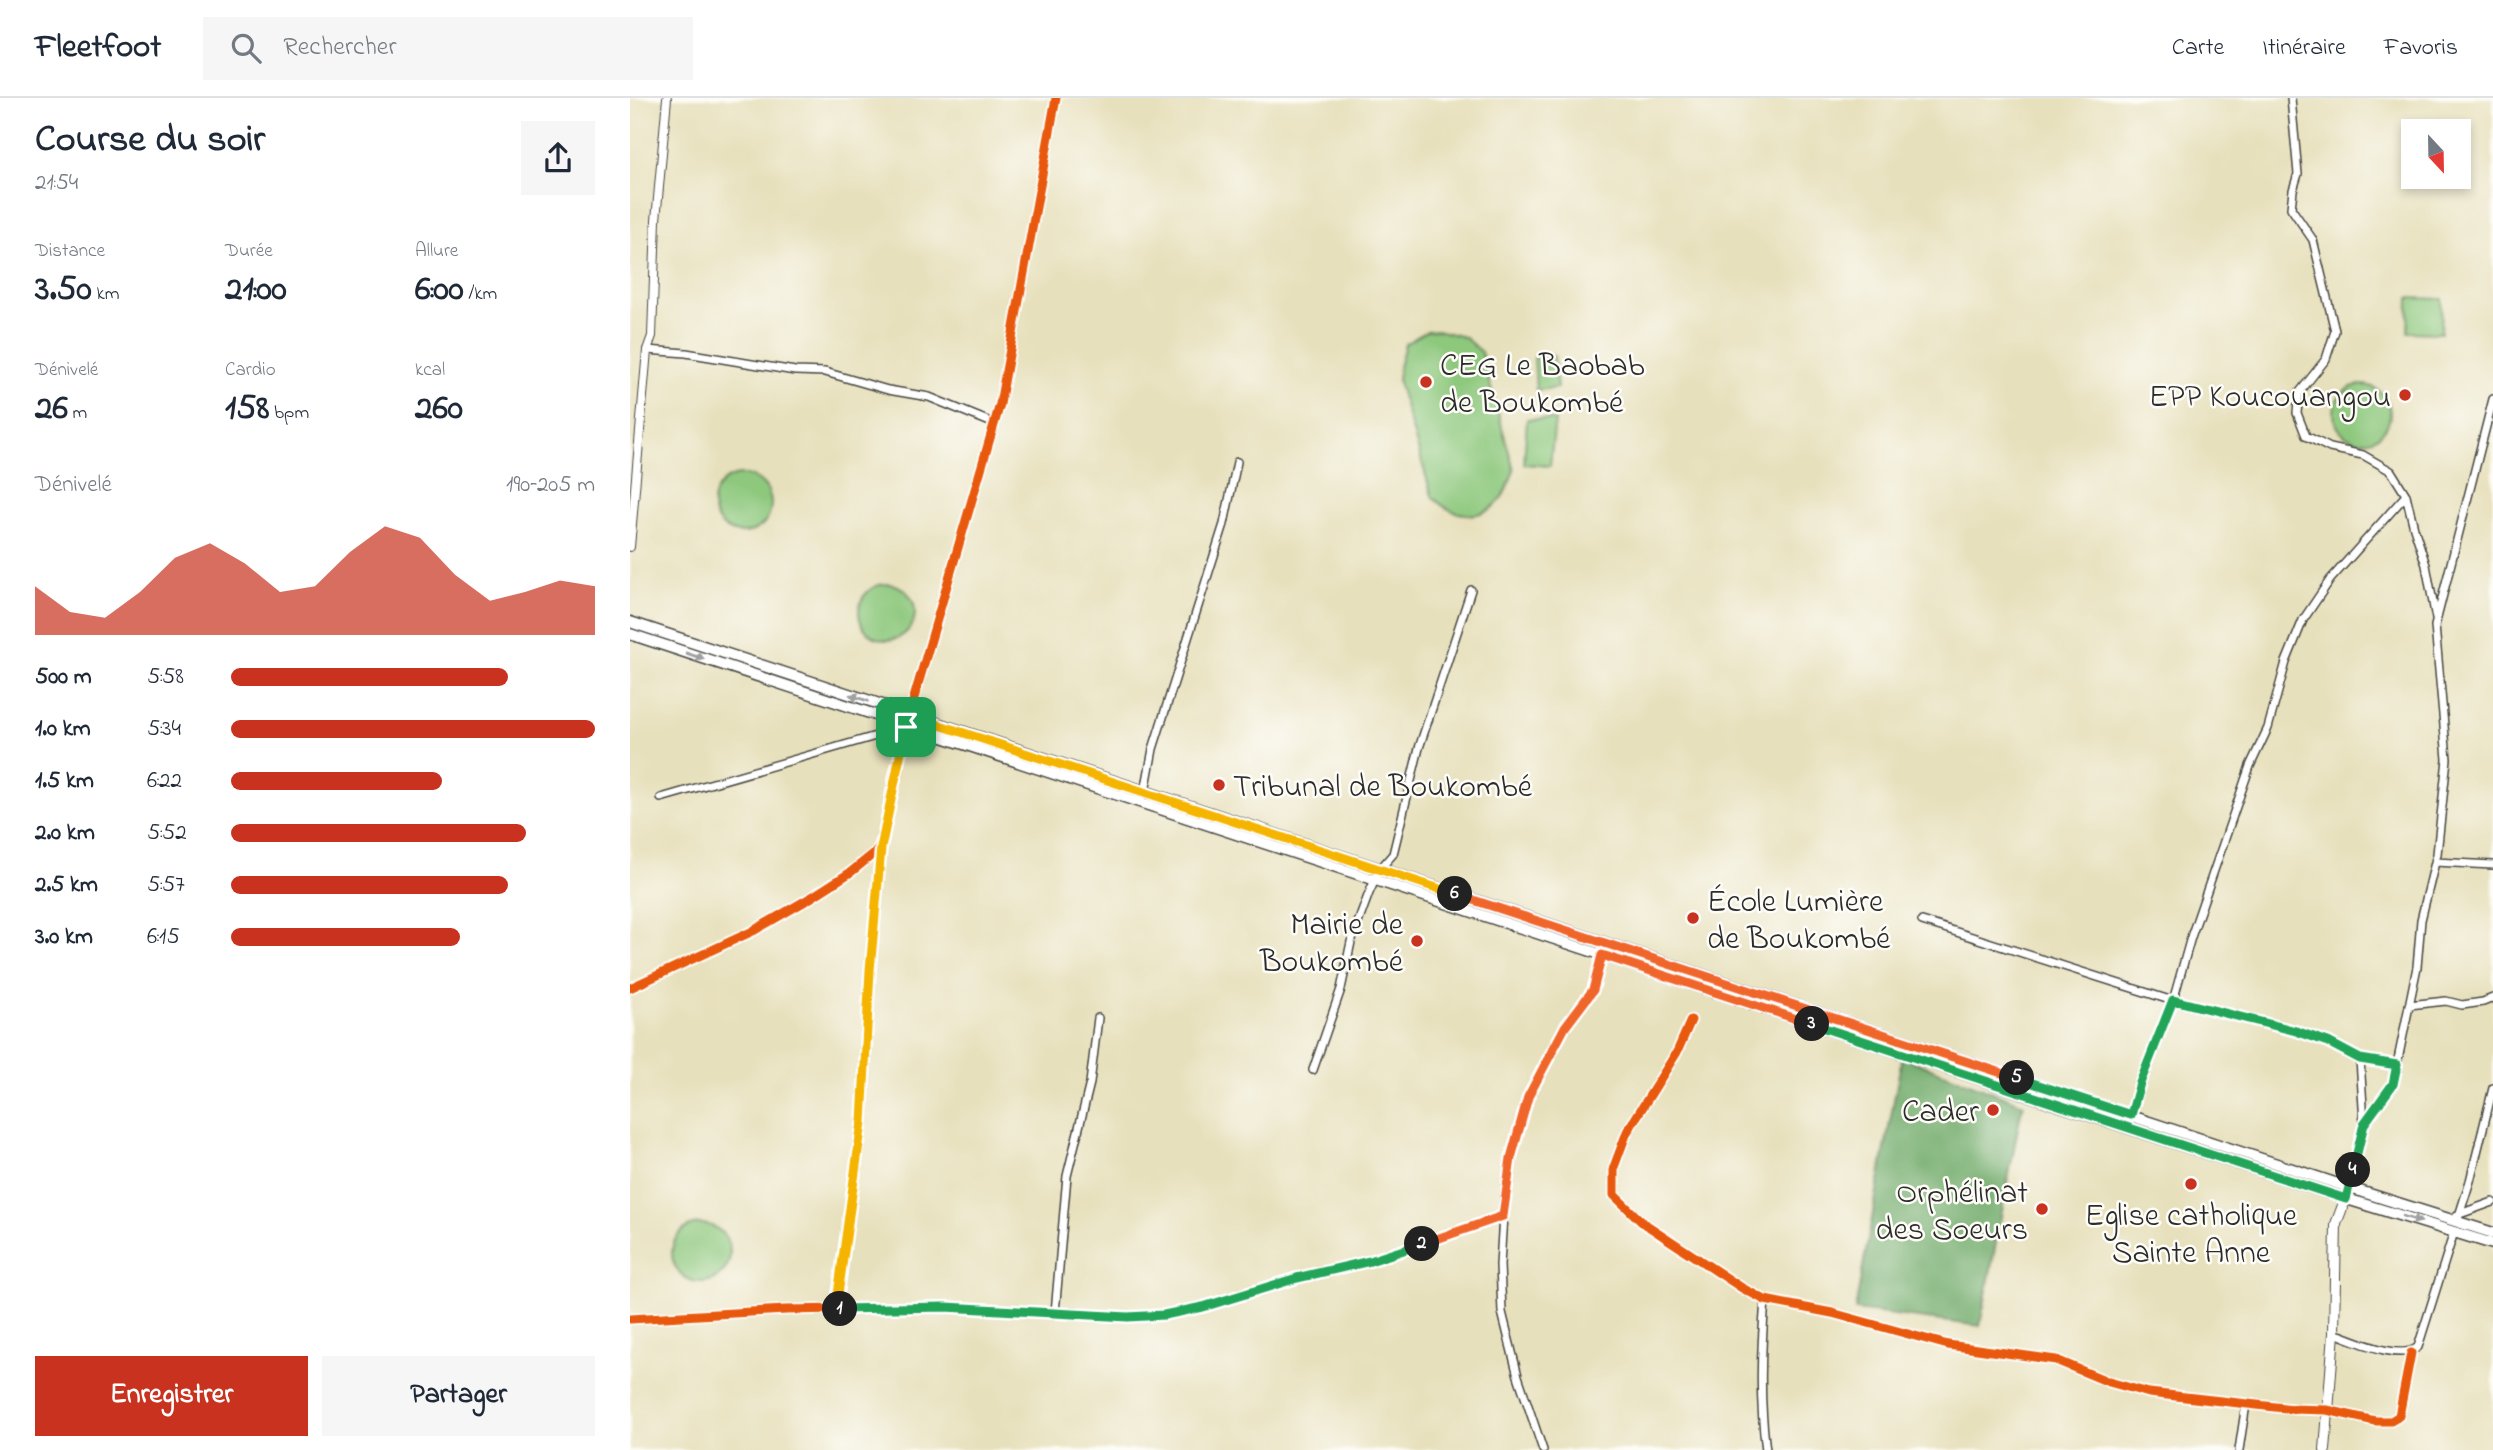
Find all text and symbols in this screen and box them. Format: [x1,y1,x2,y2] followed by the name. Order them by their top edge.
[203,17,693,80] search box
[35,24,161,72] text: Fleetfoot
[227,29,265,67] icon: search
[283,29,397,67] text: Rechercher
[2172,31,2224,66] text: Carte
[2262,31,2346,66] text: Itinéraire
[2384,31,2458,66] text: Favoris
[35,113,265,169] text: Course du soir
[2401,119,2471,189] north arrow
[2401,119,2471,189] map controls
[521,121,595,195] button: share
[35,167,78,200] text: 21:54
[35,238,105,265] text: Distance
[225,238,273,265] text: Durée
[415,238,458,265] text: Allure
[35,265,92,316] text: 3.50
[225,265,287,316] text: 21:00
[415,265,464,316] text: 6:00
[92,281,120,308] text: km
[464,281,497,308] text: /km
[1440,344,1645,428] place label: CEG Le Baobab de Boukombé
[35,357,98,384] text: Dénivelé
[225,357,276,384] text: Cardio
[415,357,445,384] text: kcal
[1418,374,1434,390] marker: CEG Le Baobab de Boukombé
[2149,375,2391,422] place label: EPP Koucouangou
[35,384,68,435] text: 26
[225,384,269,435] text: 158
[415,384,463,435] text: 260
[2397,387,2413,403] marker: EPP Koucouangou
[68,400,87,427] text: m
[269,400,309,427] text: bpm
[35,469,112,502] text: Dénivelé
[506,469,595,502] text: 190–205 m
[684,651,705,662] one-way arrow
[35,661,92,694] text: 500 m
[147,661,184,694] text: 5:58
[848,692,869,703] one-way arrow
[876,697,936,757] pin
[887,708,925,746] icon: arrive
[35,713,91,746] text: 1.0 km
[147,713,181,746] text: 5:34
[35,765,94,798] text: 1.5 km
[147,765,182,798] text: 6:22
[1233,765,1533,812] place label: Tribunal de Boukombé
[1211,777,1227,793] marker: Tribunal de Boukombé
[35,817,95,850] text: 2.0 km
[147,817,187,850] text: 5:52
[35,869,98,902] text: 2.5 km
[147,869,185,902] text: 5:57
[1438,876,1472,912] pin: 6
[1450,880,1459,907] text: 6
[1707,880,1891,964] place label: École Lumière de Boukombé
[1259,903,1404,987] place label: Mairie de Boukombé
[1685,910,1701,926] marker: École Lumière de Boukombé
[35,921,93,954] text: 3.0 km
[147,921,180,954] text: 6:15
[1409,933,1425,949] marker: Mairie de Boukombé
[1794,1006,1830,1042] pin: 3
[1808,1010,1815,1037] text: 3
[2000,1060,2034,1096] pin: 5
[2011,1064,2022,1091] text: 5
[1902,1090,1979,1137] place label: Cader
[1985,1102,2001,1118] marker: Cader
[2336,1152,2370,1188] pin: 4
[2349,1156,2356,1183] text: 4
[1875,1171,2028,1255] place label: Orphélinat des Soeurs
[2183,1176,2199,1192] marker: Eglise catholique Sainte Anne
[2085,1194,2298,1278] place label: Eglise catholique Sainte Anne
[2034,1201,2050,1217] marker: Orphélinat des Soeurs
[2402,1215,2423,1225] one-way arrow
[1404,1226,1440,1262] pin: 2
[1417,1230,1426,1257] text: 2
[822,1292,858,1326] pin: 1
[836,1295,843,1322] text: 1
[35,1356,308,1436] button: Enregistrer
[322,1356,595,1436] button: Partager

